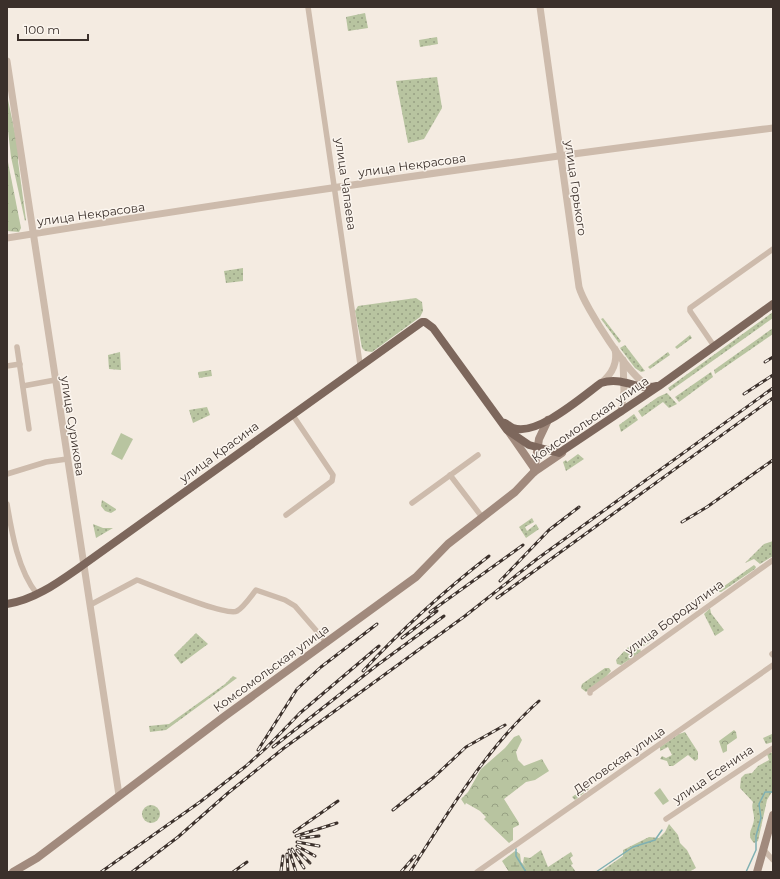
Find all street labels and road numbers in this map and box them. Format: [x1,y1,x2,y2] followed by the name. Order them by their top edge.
[332,136,360,231] street label: улица Чапаева
[562,138,590,237] street label: улица Горького
[356,150,467,180] street label: улица Некрасова
[35,199,146,229] street label: улица Некрасова
[529,373,651,465] street label: Комсомольская улица
[58,374,88,477] street label: улица Сурикова
[176,418,262,486] street label: улица Красина
[621,576,726,658] street label: улица Бородулина
[210,621,332,715] street label: Комсомольская улица
[570,723,668,797] street label: Деповская улица
[669,742,756,807] street label: улица Есенина

